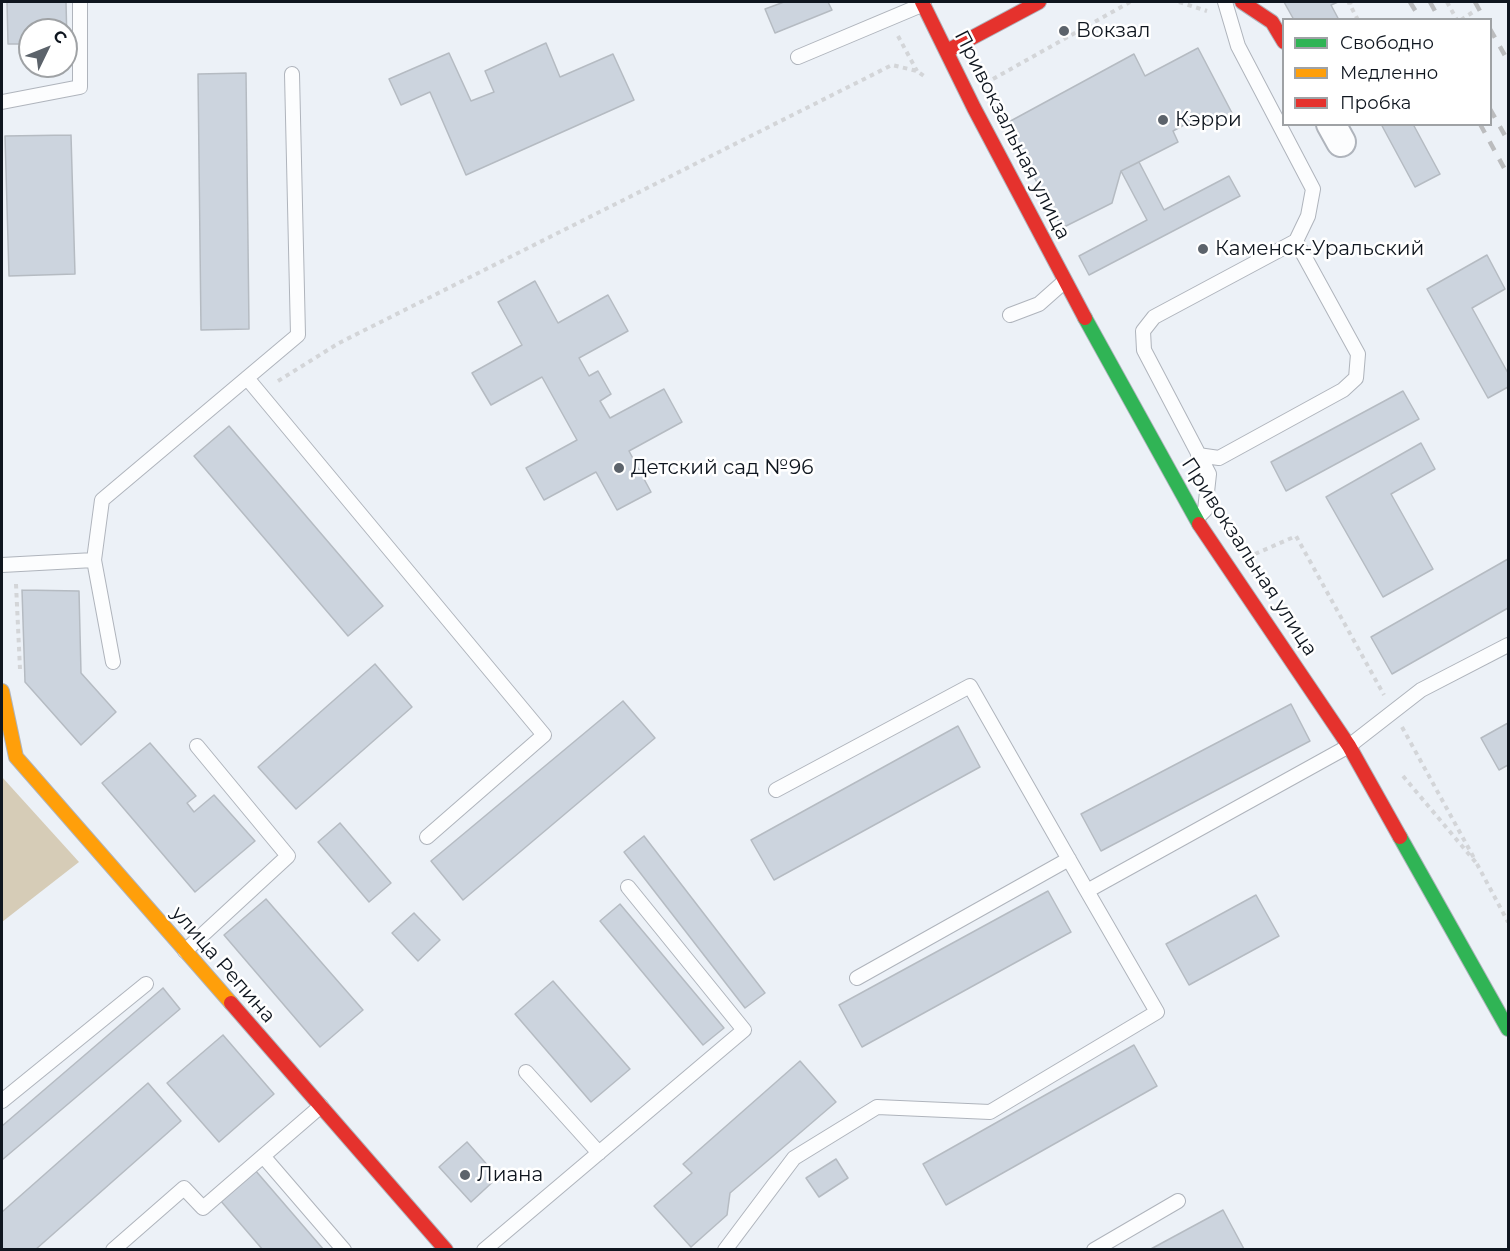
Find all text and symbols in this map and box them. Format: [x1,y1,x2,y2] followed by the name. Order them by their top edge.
[18,18,78,78] north arrow
[1282,18,1492,126] legend
[1076,19,1150,43] place label: Вокзал
[1057,24,1071,38] marker: Вокзал
[49,26,71,47] text: С
[949,26,1075,244] street label: Привокзальная улица
[1340,32,1434,54] text: Свободно
[1340,62,1438,84] text: Медленно
[1340,92,1411,114] text: Пробка
[1175,108,1242,132] place label: Кэрри
[1156,113,1170,127] marker: Кэрри
[1215,237,1424,261] place label: Каменск-Уральский
[1196,242,1210,256] marker: Каменск-Уральский
[1176,453,1322,661] street label: Привокзальная улица
[631,456,813,480] place label: Детский сад №96
[612,461,626,475] marker: Детский сад №96
[166,902,280,1028] street label: улица Репина
[477,1163,543,1187] place label: Лиана
[458,1168,472,1182] marker: Лиана

